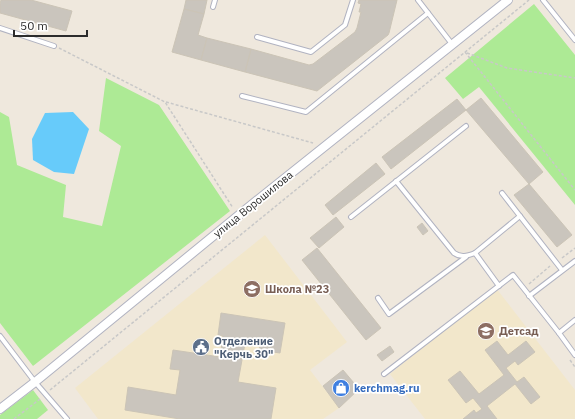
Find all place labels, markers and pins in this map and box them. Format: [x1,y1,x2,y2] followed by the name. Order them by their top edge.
[242,279,262,299] school or university icon: Школа №23
[265,282,329,296] place label: Школа №23
[476,321,496,341] school or university icon: Детсад
[499,324,539,338] place label: Детсад
[214,334,273,361] place label: Отделение "Керчь 30"
[191,337,211,357] public building icon: Отделение "Керчь 30"
[331,378,351,398] shop icon: kerchmag.ru
[354,381,420,395] place label: kerchmag.ru

